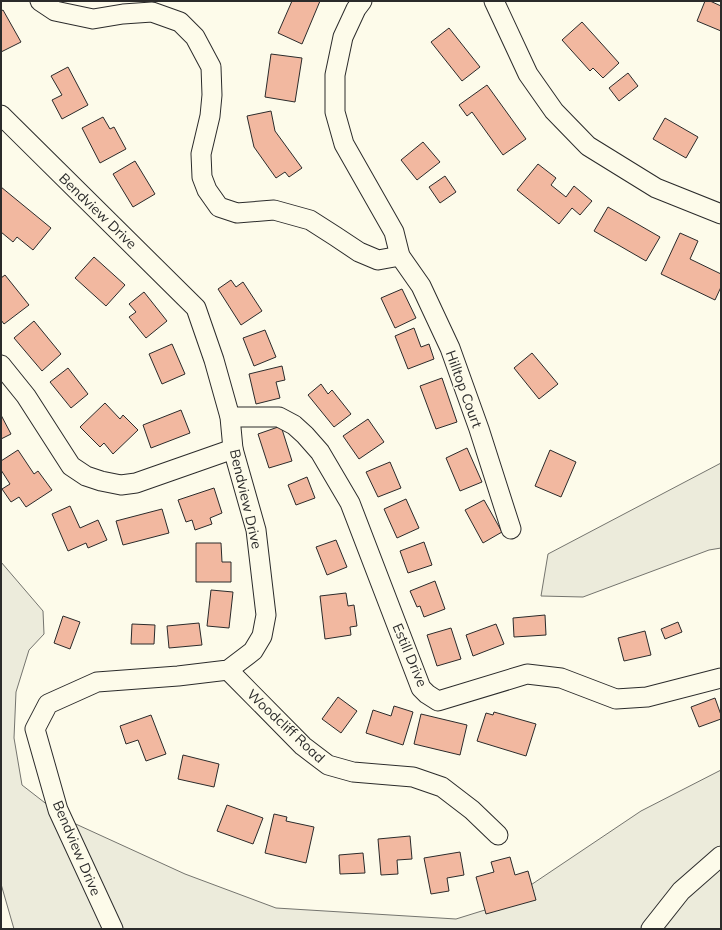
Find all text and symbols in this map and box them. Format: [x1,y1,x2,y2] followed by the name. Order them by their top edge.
[55,169,141,253] street label: Bendview Drive
[442,348,486,430] street label: Hilltop Court
[226,447,266,551] street label: Bendview Drive
[389,620,431,690] street label: Estill Drive
[243,685,329,767] street label: Woodcliff Road
[49,798,105,898] street label: Bendview Drive

